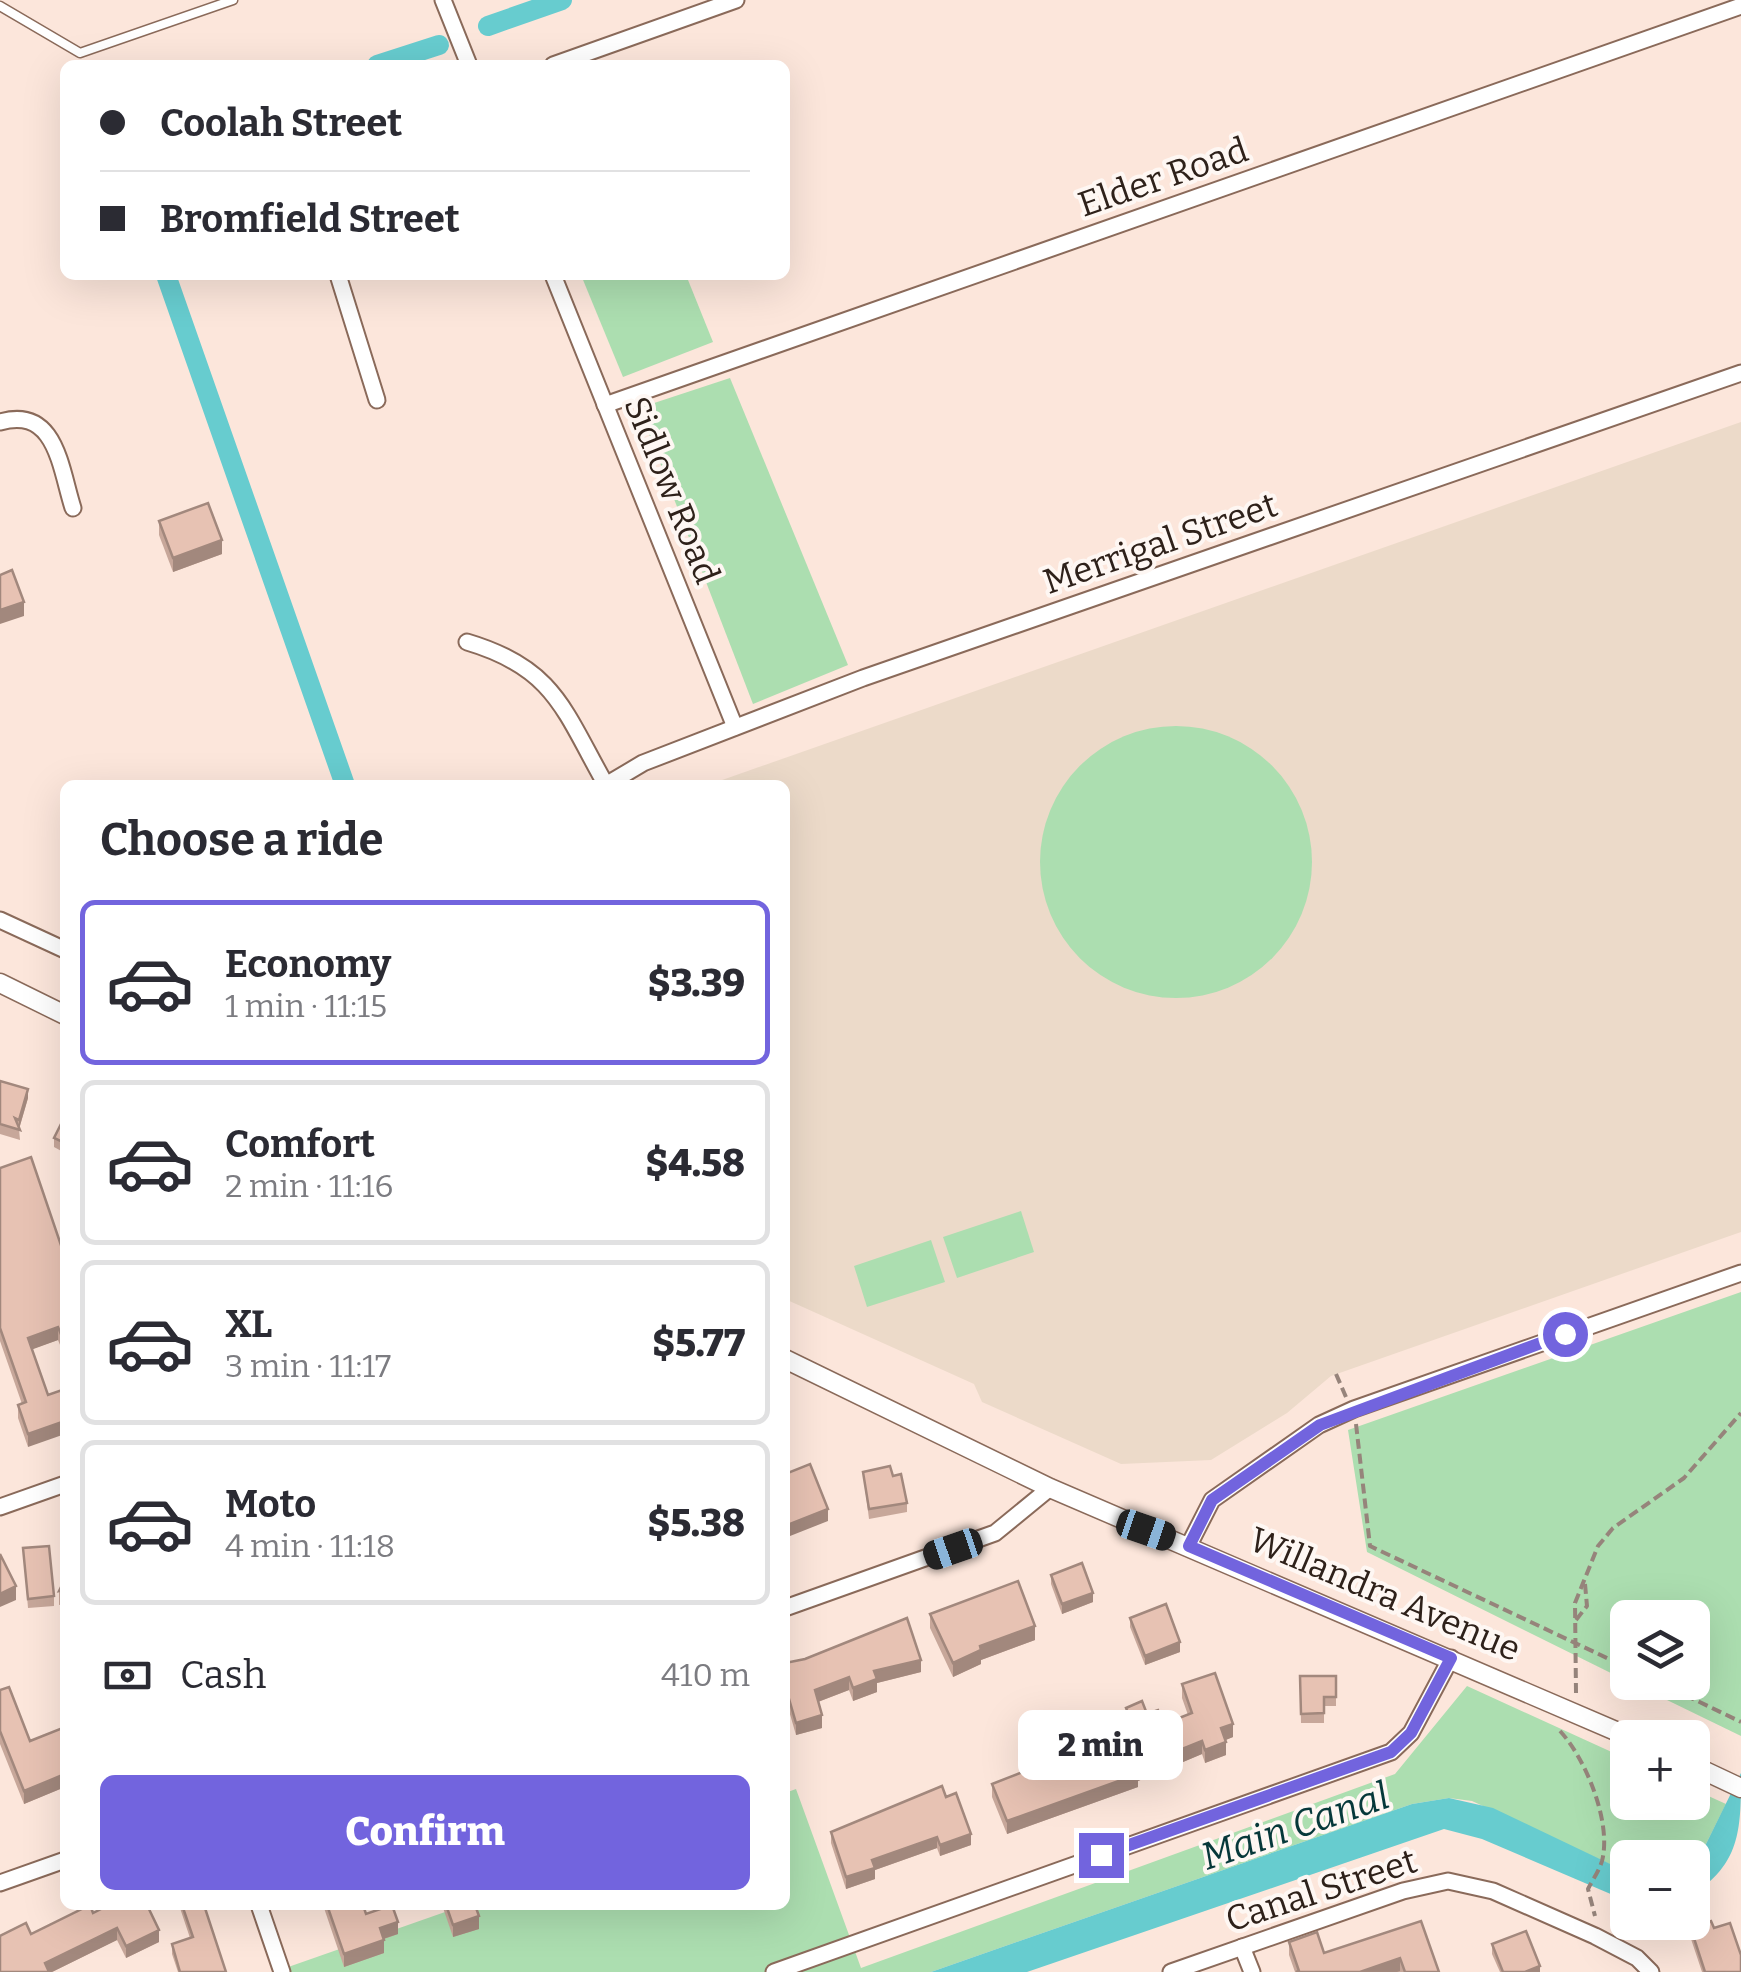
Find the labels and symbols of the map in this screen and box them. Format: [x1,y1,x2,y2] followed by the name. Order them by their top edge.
[1073,128,1253,226] street label: Elder Road
[615,390,729,590] street label: Sidlow Road
[1038,483,1283,603] street label: Merrigal Street
[1543,1312,1588,1357] route start
[1113,1506,1179,1554] car
[1243,1518,1527,1670] street label: Willandra Avenue
[920,1525,986,1573] car
[1018,1710,1184,1780] callout: 2 min
[1195,1772,1395,1880] water label: Main Canal
[1079,1833,1124,1878] route end
[1220,1839,1422,1941] street label: Canal Street

